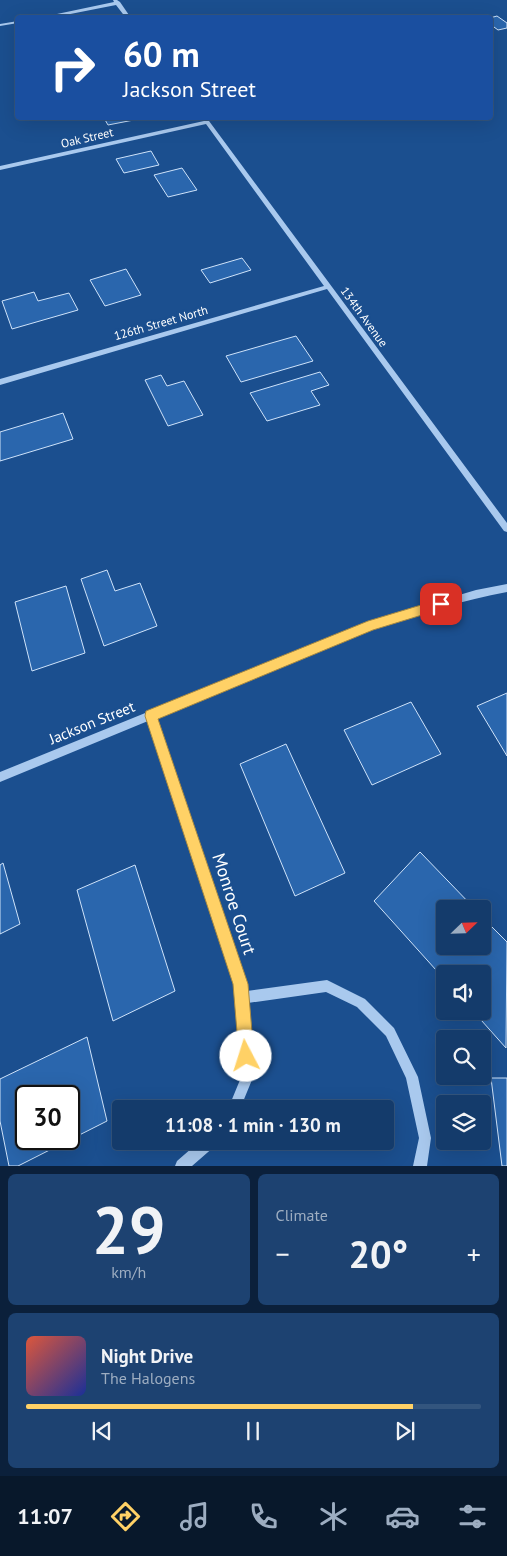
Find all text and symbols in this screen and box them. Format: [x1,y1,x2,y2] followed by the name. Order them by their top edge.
[123,31,200,77] text: 60 m
[40,35,105,100] icon: right
[123,75,256,103] text: Jackson Street
[59,124,115,151] street label: Oak Street
[338,284,391,350] street label: 134th Avenue
[112,302,209,343] street label: 126th Street North
[420,583,462,625] pin
[427,590,455,618] icon: arrive
[45,697,137,749] street label: Jackson Street
[207,850,262,957] street label: Monroe Court
[436,900,491,955] north arrow
[436,900,491,1150] map controls
[436,965,491,1020] button: sound
[219,1029,271,1081] position arrow
[436,1030,491,1085] button: search
[15,1085,80,1150] speed limit sign: 30
[436,1095,491,1150] button: layers
[165,1113,341,1137] text: 11:08 · 1 min · 130 m
[92,1187,166,1271] text: 29
[276,1205,328,1225] text: Climate
[348,1229,408,1278] text: 20°
[276,1235,290,1272] text: −
[467,1235,481,1272] text: +
[111,1262,146,1282] text: km/h
[101,1344,193,1368] text: Night Drive
[101,1368,195,1388] text: The Halogens
[88,1417,116,1445] icon: previous
[239,1417,267,1445] icon: pause
[391,1417,419,1445] icon: next
[108,1499,143,1534] icon: directions
[177,1499,212,1534] icon: music
[246,1499,281,1534] icon: phone
[316,1499,351,1534] icon: climate
[385,1499,420,1534] icon: car
[455,1499,490,1534] icon: filters
[17,1502,73,1530] text: 11:07

